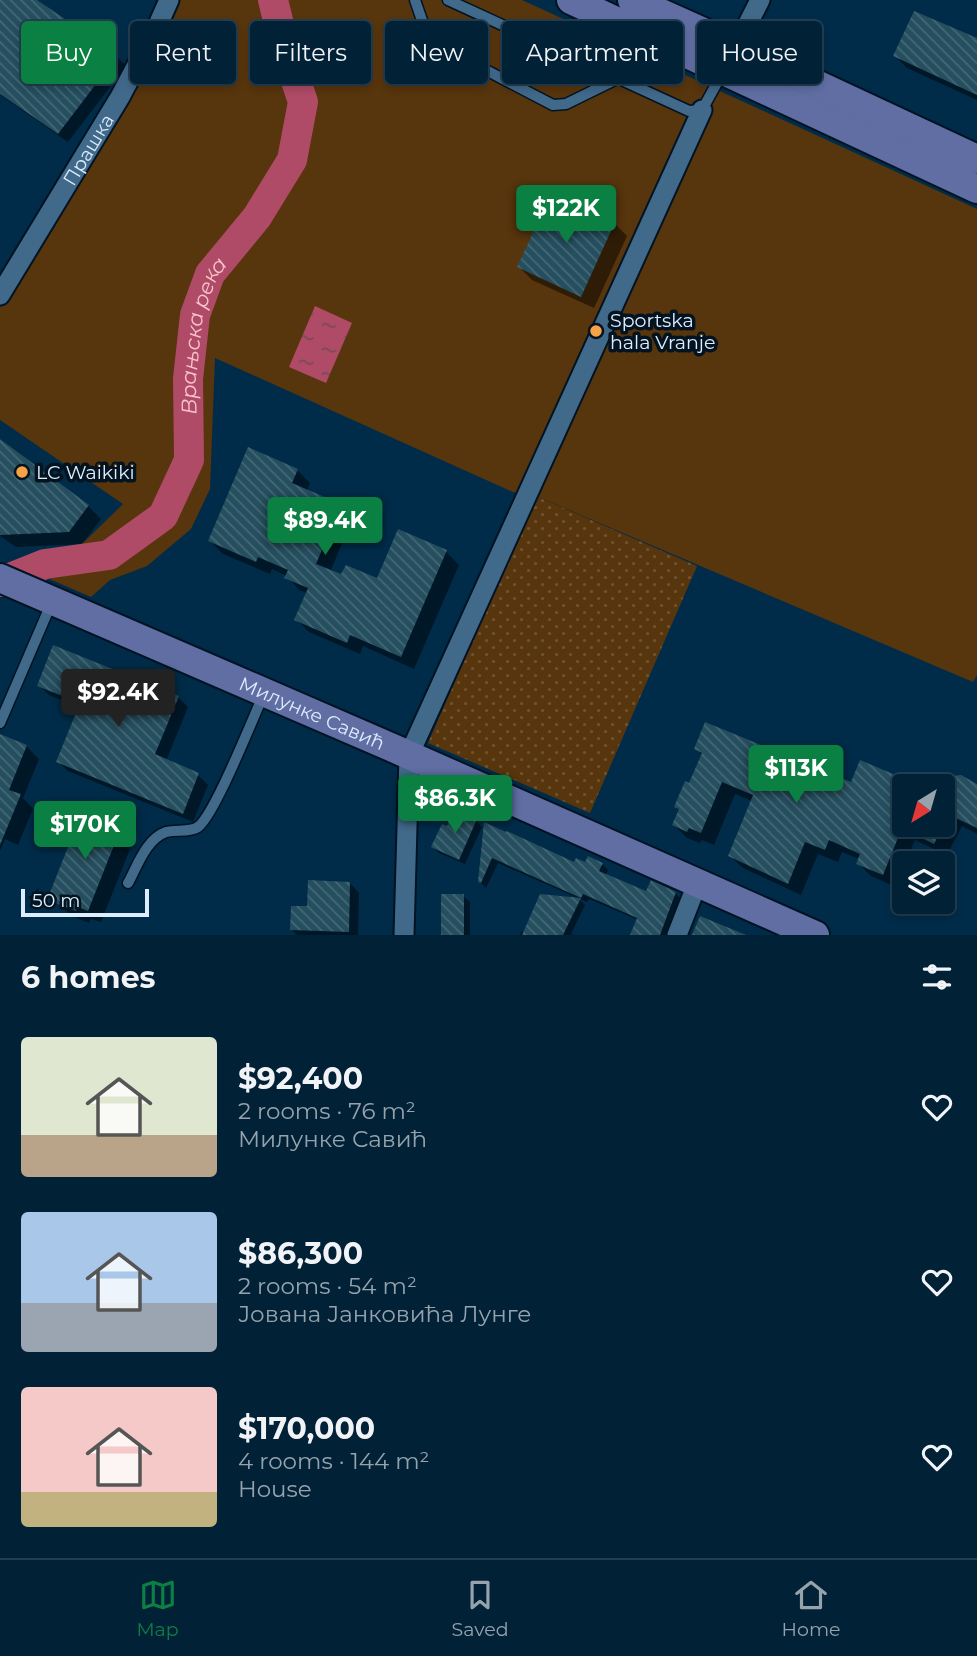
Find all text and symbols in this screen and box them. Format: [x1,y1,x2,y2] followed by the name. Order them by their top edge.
[21,21,116,84] chip: Buy
[130,21,236,84] chip: Rent
[250,21,371,84] chip: Filters
[385,21,488,84] chip: New
[502,21,683,84] chip: Apartment
[697,21,822,84] chip: House
[58,110,119,189] street label: Прашка
[517,186,615,245] pin: $122K
[532,194,600,222] text: $122K
[175,252,232,415] water label: Врањска река
[610,309,716,354] place label: Sportska hala Vranje
[588,323,604,339] marker: Sportska hala Vranje
[36,461,135,484] place label: LC Waikiki
[14,464,30,480] marker: LC Waikiki
[268,498,382,557] pin: $89.4K
[283,506,367,534] text: $89.4K
[61,670,175,729] pin: $92.4K
[236,671,388,755] street label: Милунке Савић
[77,678,159,706] text: $92.4K
[747,746,845,805] pin: $113K
[764,754,828,782] text: $113K
[892,774,956,836] north arrow
[892,774,955,914] map controls
[398,776,512,835] pin: $86.3K
[414,784,496,812] text: $86.3K
[36,802,134,861] pin: $170K
[50,810,120,838] text: $170K
[892,851,955,914] button: layers
[21,886,149,918] scale bar
[32,889,80,912] text: 50 m
[918,958,956,996] icon: filters
[21,959,156,996] text: 6 homes
[238,1060,363,1097] text: $92,400
[77,1065,161,1149] icon: home
[918,1088,956,1126] icon: heart
[238,1097,416,1125] text: 2 rooms · 76 m²
[238,1125,427,1153] text: Милунке Савић
[238,1235,363,1272] text: $86,300
[77,1240,161,1324] icon: home
[918,1263,956,1301] icon: heart
[238,1272,417,1300] text: 2 rooms · 54 m²
[238,1300,531,1328] text: Јована Јанковића Лунге
[238,1410,375,1447] text: $170,000
[77,1415,161,1499] icon: home
[918,1438,956,1476] icon: heart
[238,1447,430,1475] text: 4 rooms · 144 m²
[238,1475,312,1503] text: House
[136,1576,179,1641] tab: Map
[452,1576,509,1641] tab: Saved
[782,1576,841,1641] tab: Home

